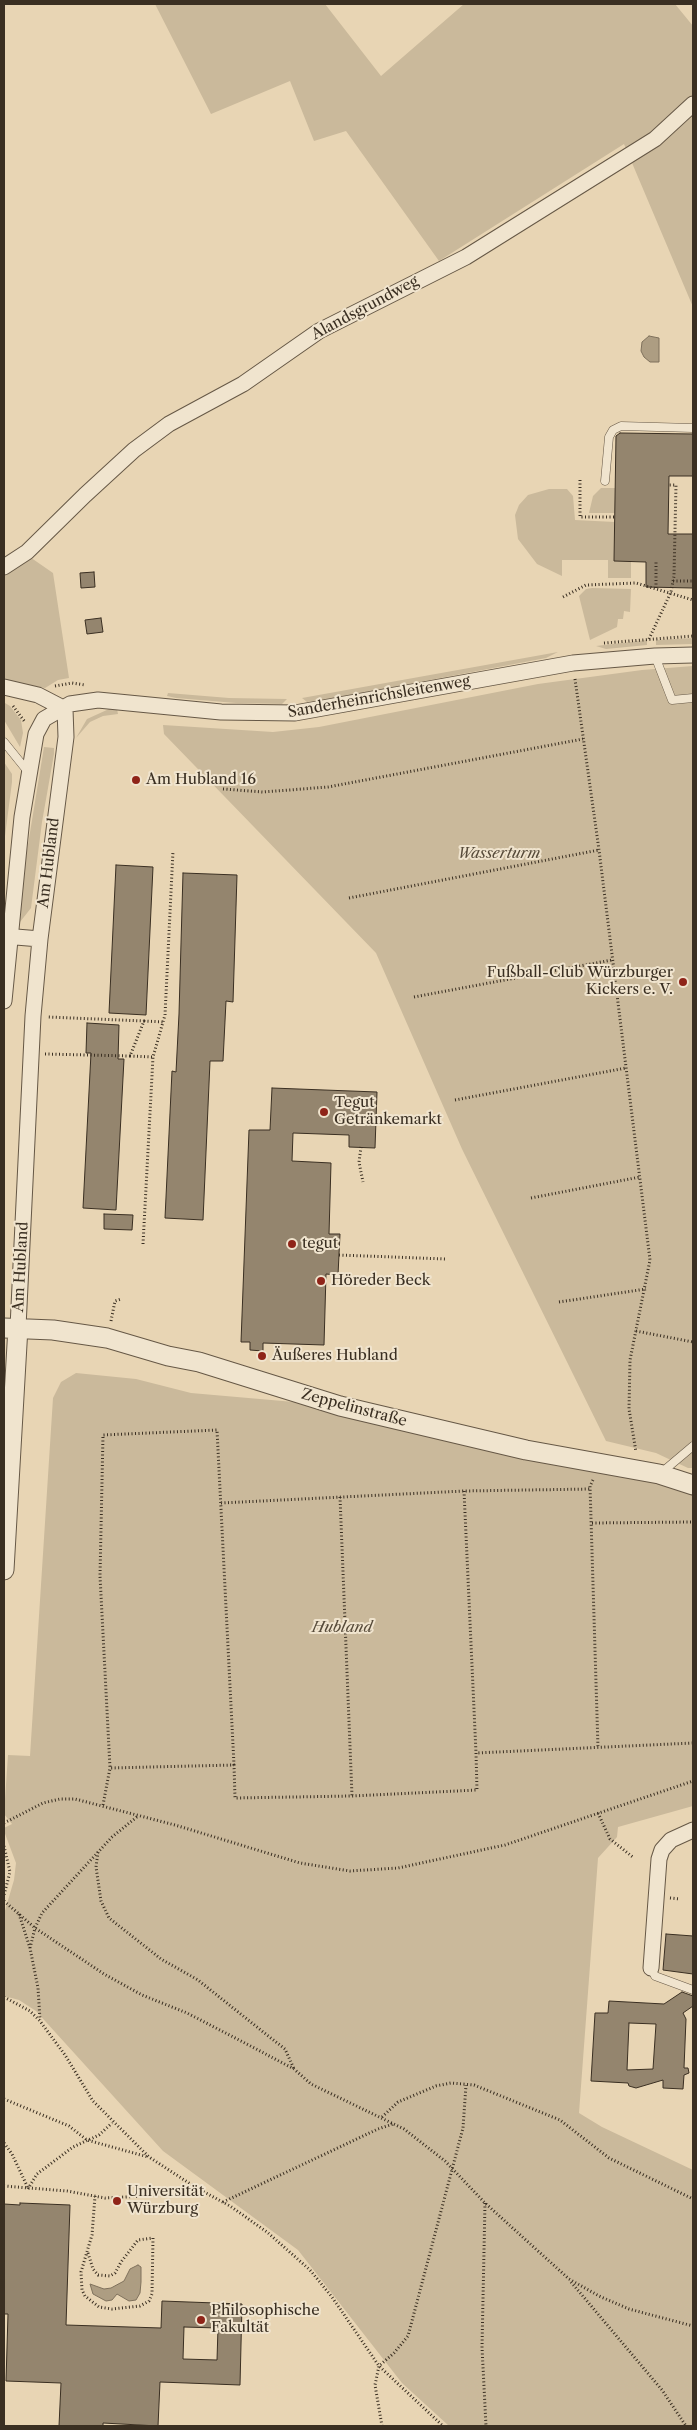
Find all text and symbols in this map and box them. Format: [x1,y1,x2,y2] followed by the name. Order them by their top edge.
[308,272,422,344] street label: Alandsgrundweg
[286,672,472,722] street label: Sanderheinrichsleitenweg
[146,771,256,789] place label: Am Hubland 16
[130,774,142,786] marker: Am Hubland 16
[35,817,63,909] street label: Am Hubland
[458,845,540,863] park label: Wasserturm
[487,964,673,999] place label: Fußball-Club Würzburger Kickers e. V.
[677,976,689,988] marker: Fußball-Club Würzburger Kickers e. V.
[334,1094,442,1129] place label: Tegut Getränkemarkt
[318,1106,330,1118] marker: Tegut Getränkemarkt
[10,1221,32,1313] street label: Am Hubland
[302,1235,338,1253] place label: tegut
[286,1238,298,1250] marker: tegut
[331,1272,430,1290] place label: Höreder Beck
[315,1275,327,1287] marker: Höreder Beck
[272,1347,398,1365] place label: Äußeres Hubland
[256,1350,268,1362] marker: Äußeres Hubland
[299,1385,409,1431] street label: Zeppelinstraße
[312,1619,372,1637] park label: Hubland
[127,2183,204,2218] place label: Universität Würzburg
[111,2195,123,2207] marker: Universität Würzburg
[211,2302,320,2337] place label: Philosophische Fakultät
[195,2314,207,2326] marker: Philosophische Fakultät

